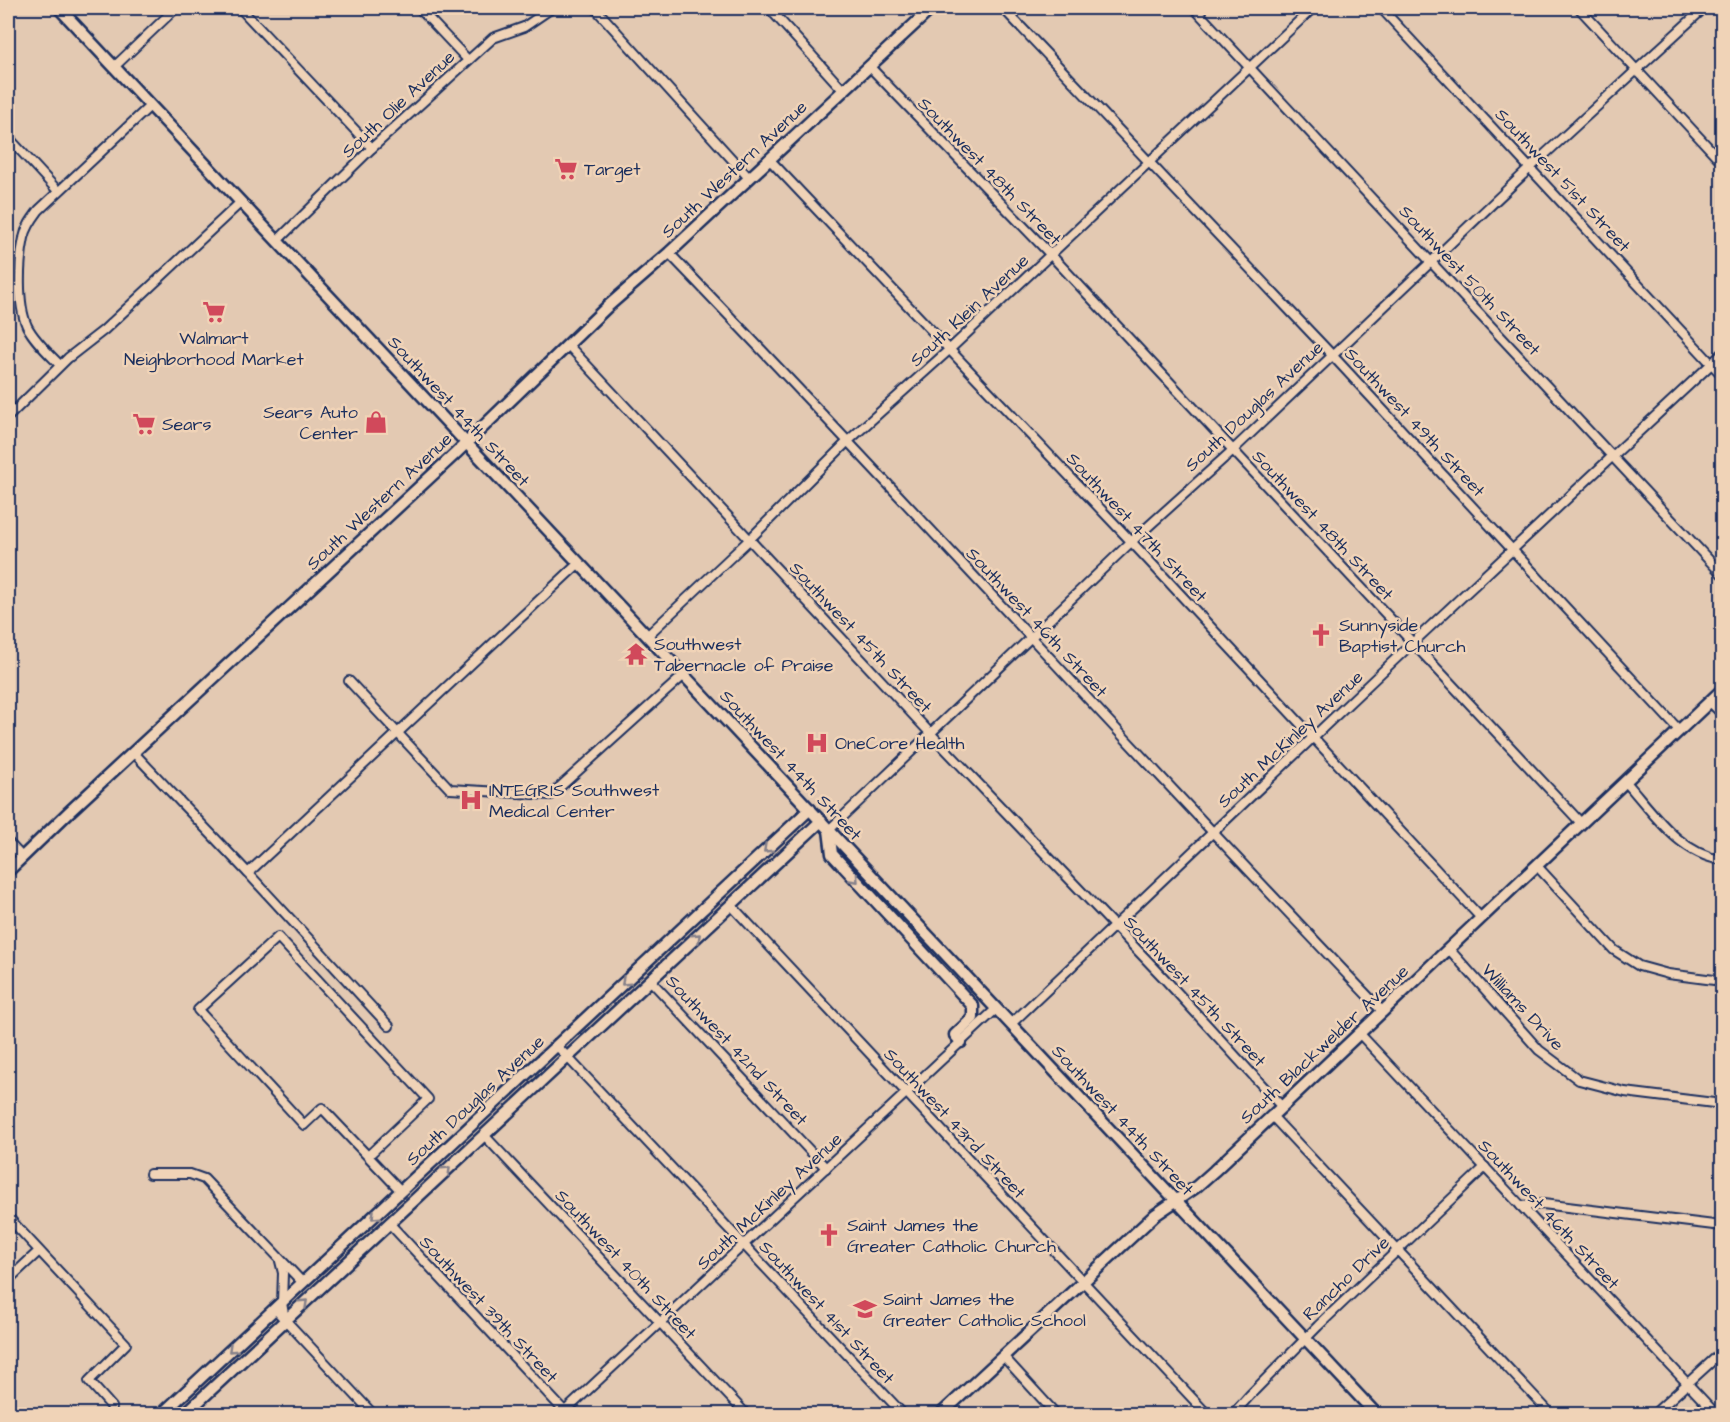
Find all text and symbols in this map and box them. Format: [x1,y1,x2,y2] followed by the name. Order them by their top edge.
[336,45,461,164] street label: South Olie Avenue
[912,92,1068,252] street label: Southwest 48th Street
[656,95,813,244] street label: South Western Avenue
[1489,103,1637,258] street label: Southwest 51st Street
[553,156,579,182] supermarket icon: Target
[584,157,641,183] place label: Target
[1393,199,1547,362] street label: Southwest 50th Street
[904,248,1035,372] street label: South Klein Avenue
[201,299,227,325] supermarket icon: Walmart Neighborhood Market
[124,326,305,373] place label: Walmart Neighborhood Market
[382,330,536,493] street label: Southwest 44th Street
[1180,335,1330,478] street label: South Douglas Avenue
[1339,342,1491,503] street label: Southwest 49th Street
[263,400,358,446] place label: Sears Auto Center
[363,409,389,435] shop icon: Sears Auto Center
[131,411,157,437] supermarket icon: Sears
[162,412,211,437] place label: Sears
[301,427,458,576] street label: South Western Avenue
[1246,445,1400,607] street label: Southwest 48th Street
[1060,447,1213,608] street label: Southwest 47th Street
[960,542,1114,704] street label: Southwest 46th Street
[784,556,938,719] street label: Southwest 45th Street
[1339,613,1466,659] place label: Sunnyside Baptist Church
[1308,622,1334,648] church icon: Sunnyside Baptist Church
[654,632,834,678] place label: Southwest Tabernacle of Praise
[623,641,649,667] temple icon: Southwest Tabernacle of Praise
[1212,665,1370,814] street label: South McKinley Avenue
[714,684,868,847] street label: Southwest 44th Street
[804,730,830,756] hospital icon: OneCore Health
[835,731,964,756] place label: OneCore Health
[489,778,660,824] place label: INTEGRIS Southwest Medical Center
[458,787,484,813] hospital icon: INTEGRIS Southwest Medical Center
[764,842,774,853] one-way arrow
[848,873,859,883] one-way arrow
[1118,910,1272,1073] street label: Southwest 45th Street
[690,933,701,944] one-way arrow
[1476,958,1570,1057] street label: Williams Drive
[1234,959,1415,1130] street label: South Blackwelder Avenue
[660,969,814,1132] street label: Southwest 42nd Street
[621,975,632,986] one-way arrow
[401,1029,551,1172] street label: South Douglas Avenue
[1046,1039,1200,1202] street label: Southwest 44th Street
[878,1042,1032,1205] street label: Southwest 43rd Street
[691,1127,849,1276] street label: South McKinley Avenue
[1472,1134,1626,1296] street label: Southwest 46th Street
[440,1166,450,1177] one-way arrow
[549,1184,703,1346] street label: Southwest 40th Street
[371,1209,381,1220] one-way arrow
[847,1213,1056,1259] place label: Saint James the Greater Catholic Church
[816,1222,842,1248] church icon: Saint James the Greater Catholic Church
[414,1230,564,1389] street label: Southwest 39th Street
[1297,1230,1396,1326] street label: Rancho Drive
[753,1235,901,1390] street label: Southwest 41st Street
[883,1287,1086,1333] place label: Saint James the Greater Catholic School
[852,1296,878,1322] school or university icon: Saint James the Greater Catholic School
[297,1299,308,1310] one-way arrow
[229,1342,239,1353] one-way arrow

